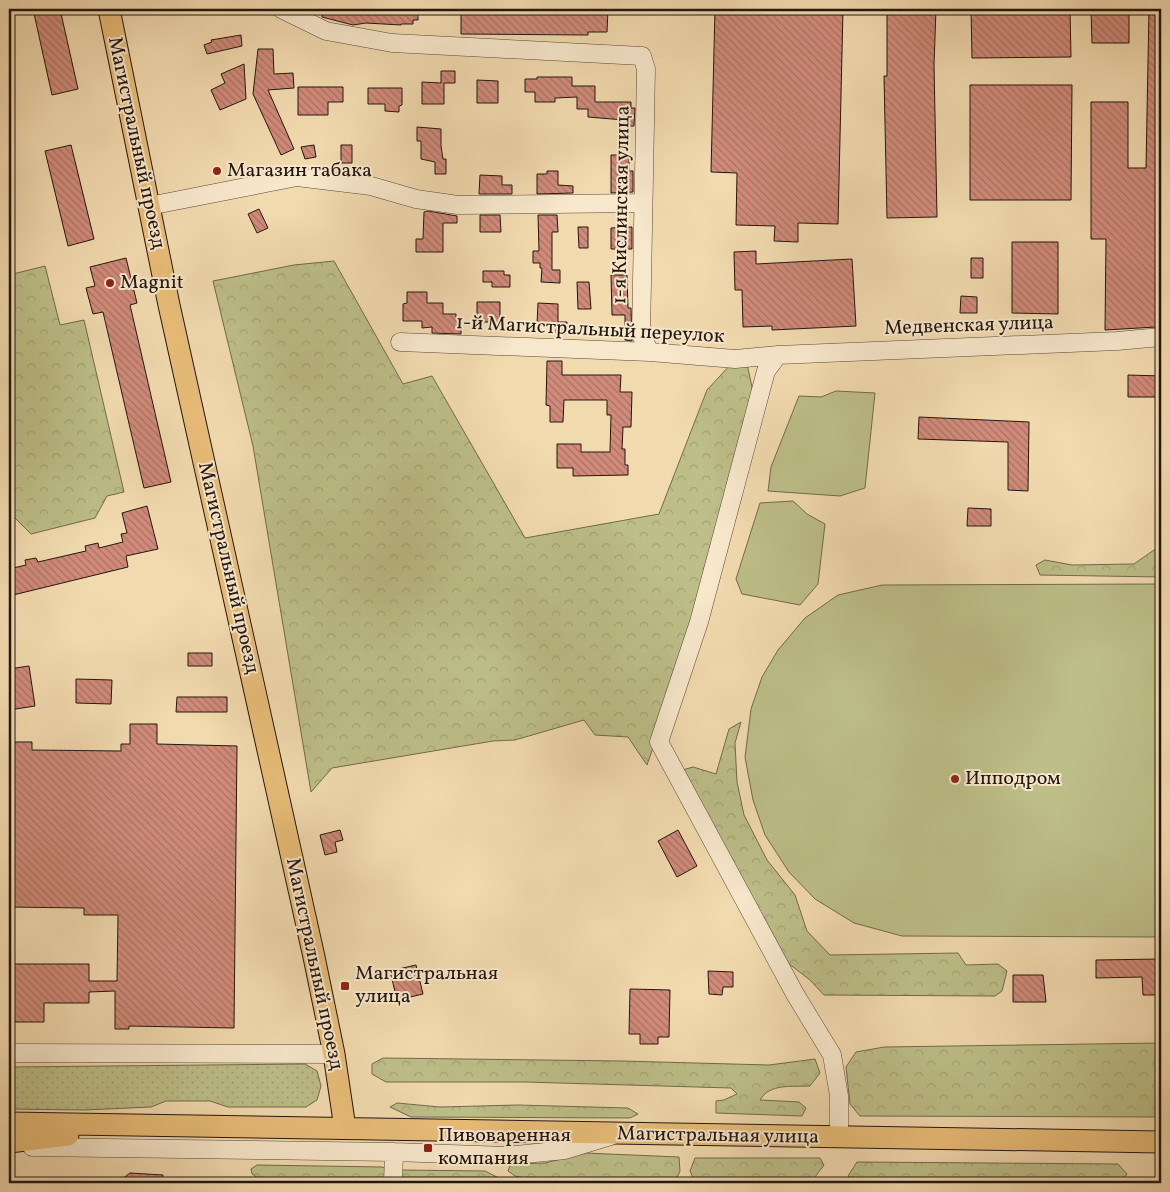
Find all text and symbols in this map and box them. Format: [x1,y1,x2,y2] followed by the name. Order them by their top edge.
[100,34,172,252] street label: Магистральный проезд
[606,105,638,305] street label: 1-я Кислинская улица
[227,157,372,185] place label: Магазин табака
[211,165,223,177] marker: Магазин табака
[120,269,184,297] place label: Magnit
[104,277,116,289] marker: Magnit
[455,309,725,351] street label: 1-й Магистральный переулок
[884,309,1054,343] street label: Медвенская улица
[190,459,266,677] street label: Магистральный проезд
[965,765,1061,793] place label: Ипподром
[949,773,961,785] marker: Ипподром
[278,855,350,1073] street label: Магистральный проезд
[355,960,498,1011] place label: Магистральная улица
[339,980,351,992] marker: Магистральная улица
[617,1120,819,1152] street label: Магистральная улица
[438,1122,571,1173] place label: Пивоваренная компания
[422,1142,434,1154] marker: Пивоваренная компания

